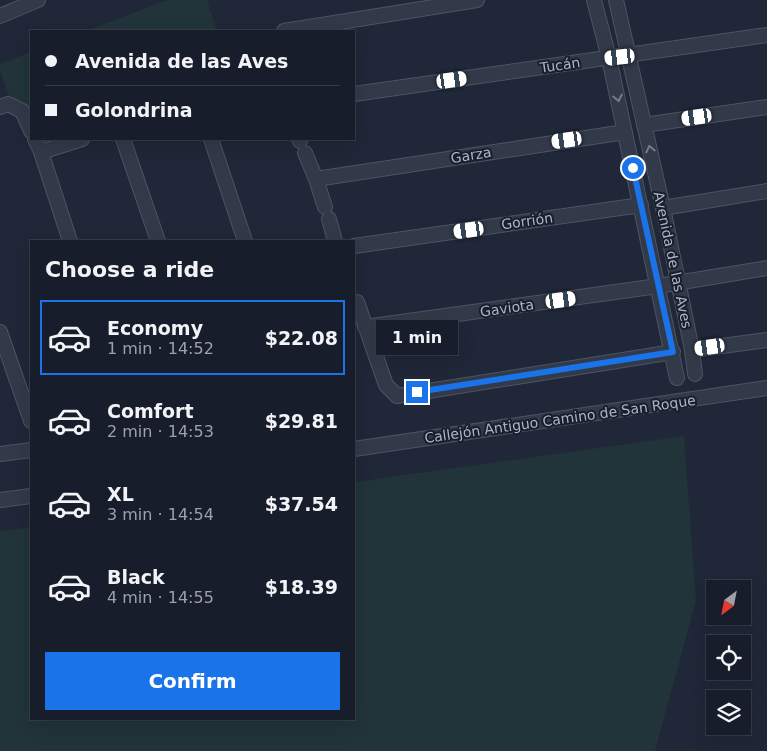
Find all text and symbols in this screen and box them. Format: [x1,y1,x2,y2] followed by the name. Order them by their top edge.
[604,48,635,66] car
[75,50,288,72] text: Avenida de las Aves
[538,54,581,76] street label: Tucán
[436,70,467,90] car
[612,94,623,103] one-way arrow
[75,99,193,121] text: Golondrina
[681,107,712,127] car
[551,130,582,150] car
[449,144,493,166] street label: Garza
[645,145,656,154] one-way arrow
[622,157,644,179] route start
[651,190,695,330] street label: Avenida de las Aves
[500,209,554,233] street label: Gorrión
[453,220,484,240] car
[45,257,214,282] text: Choose a ride
[545,290,576,310] car
[479,296,535,320] street label: Gaviota
[47,315,92,360] icon: car
[107,317,203,339] text: Economy
[376,320,458,354] callout: 1 min
[265,327,338,349] text: $22.08
[392,328,442,347] text: 1 min
[694,337,725,357] car
[107,339,214,358] text: 1 min · 14:52
[406,381,428,403] route end
[423,392,697,446] street label: Callejón Antiguo Camino de San Roque
[47,398,92,443] icon: car
[107,400,194,422] text: Comfort
[265,410,338,432] text: $29.81
[107,422,214,441] text: 2 min · 14:53
[47,481,92,526] icon: car
[107,483,134,505] text: XL
[265,493,338,515] text: $37.54
[107,505,214,524] text: 3 min · 14:54
[47,564,92,609] icon: car
[107,566,165,588] text: Black
[265,576,338,598] text: $18.39
[706,580,751,625] north arrow
[706,580,751,735] map controls
[107,588,214,607] text: 4 min · 14:55
[706,635,751,680] button: locate
[45,652,340,710] button: Confirm
[706,690,751,735] button: layers

